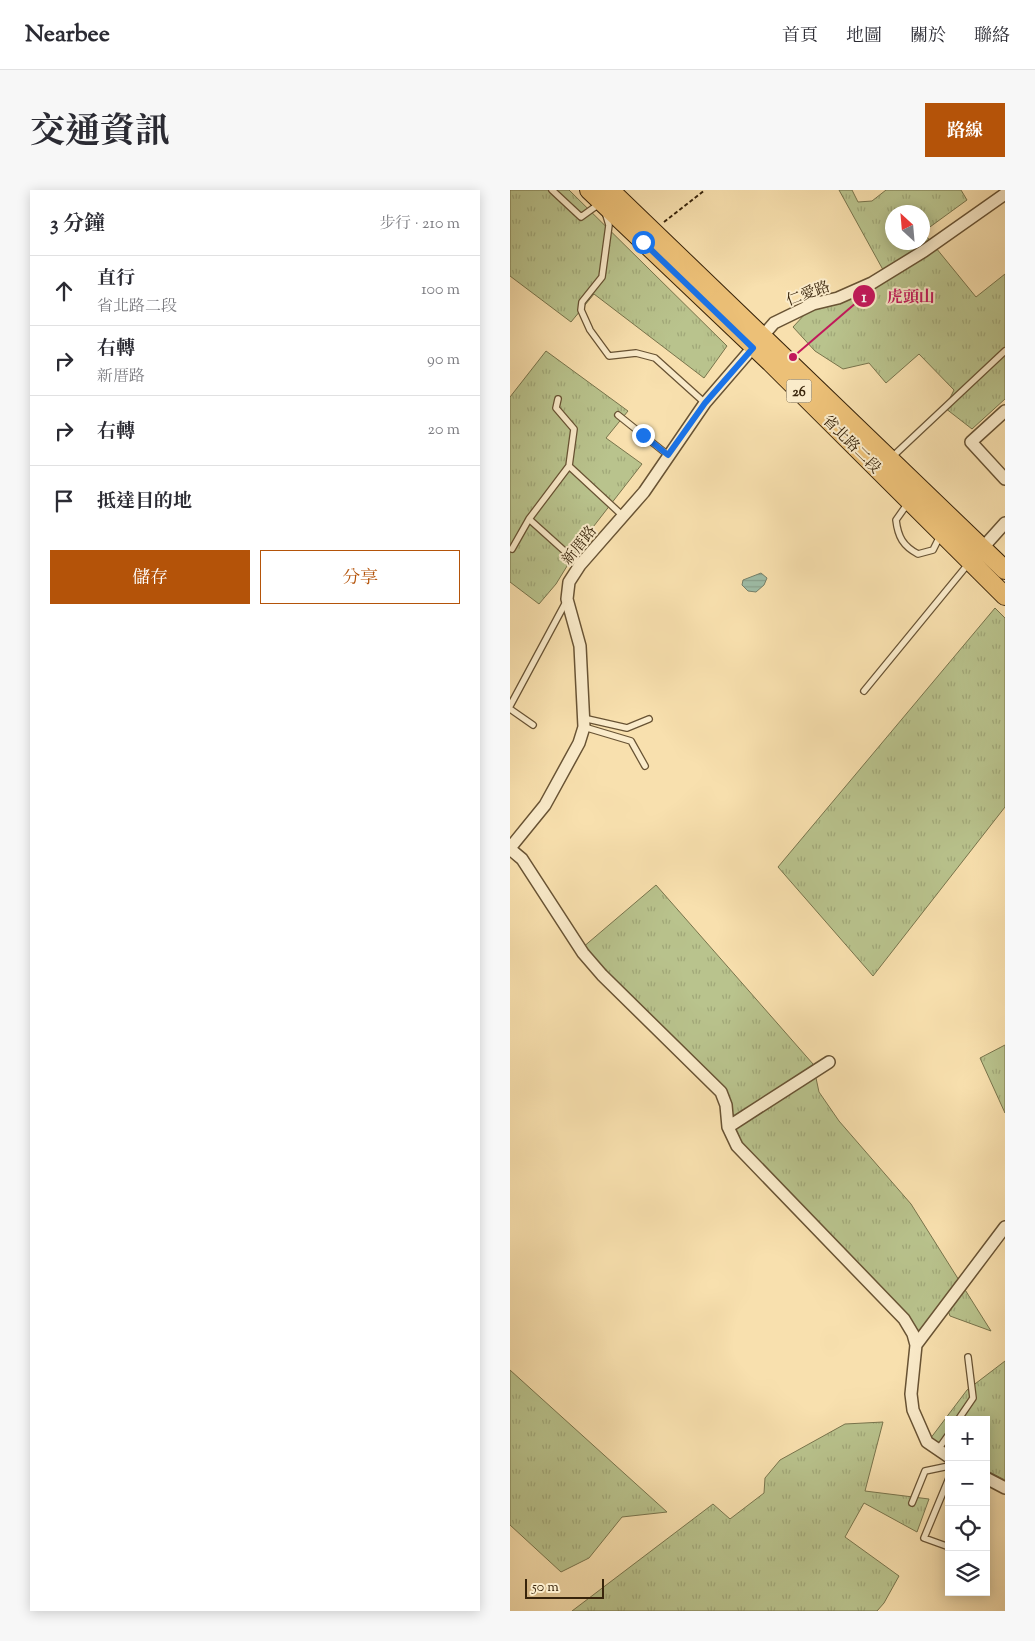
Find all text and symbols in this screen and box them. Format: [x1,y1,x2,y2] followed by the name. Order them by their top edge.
[25,18,110,52] text: Nearbee
[782,24,818,50] text: 首頁
[846,24,882,50] text: 地圖
[910,24,946,50] text: 關於
[974,24,1010,50] text: 聯絡
[925,103,1005,157] button: 路線
[30,108,170,159] text: 交通資訊
[885,205,930,250] north arrow
[50,210,105,240] text: 3 分鐘
[379,213,460,236] text: 步行 · 210 m
[632,231,655,254] route start
[97,266,135,293] text: 直行
[50,277,78,305] icon: ahead
[784,277,833,312] street label: 仁愛路
[421,279,460,302] text: 100 m
[852,281,945,312] callout: 虎頭山
[887,287,935,310] text: 虎頭山
[861,288,867,309] text: 1
[97,296,177,319] text: 省北路二段
[97,336,135,363] text: 右轉
[50,347,78,375] icon: right
[427,349,460,372] text: 90 m
[97,366,145,389] text: 新厝路
[786,380,812,402] road number: 26
[817,411,885,479] street label: 省北路二段
[50,417,78,445] icon: right
[97,419,135,446] text: 右轉
[427,419,460,442] text: 20 m
[632,424,655,447] route end
[50,487,78,515] icon: arrive
[97,489,192,516] text: 抵達目的地
[558,522,602,570] street label: 新厝路
[50,550,250,604] button: 儲存
[260,550,460,604] button: 分享
[945,1416,990,1596] map controls
[945,1416,990,1461] button: +
[945,1461,990,1506] button: −
[945,1506,990,1551] button: locate
[945,1551,990,1596] button: layers
[525,1576,604,1599] scale bar
[532,1578,559,1598] text: 50 m

